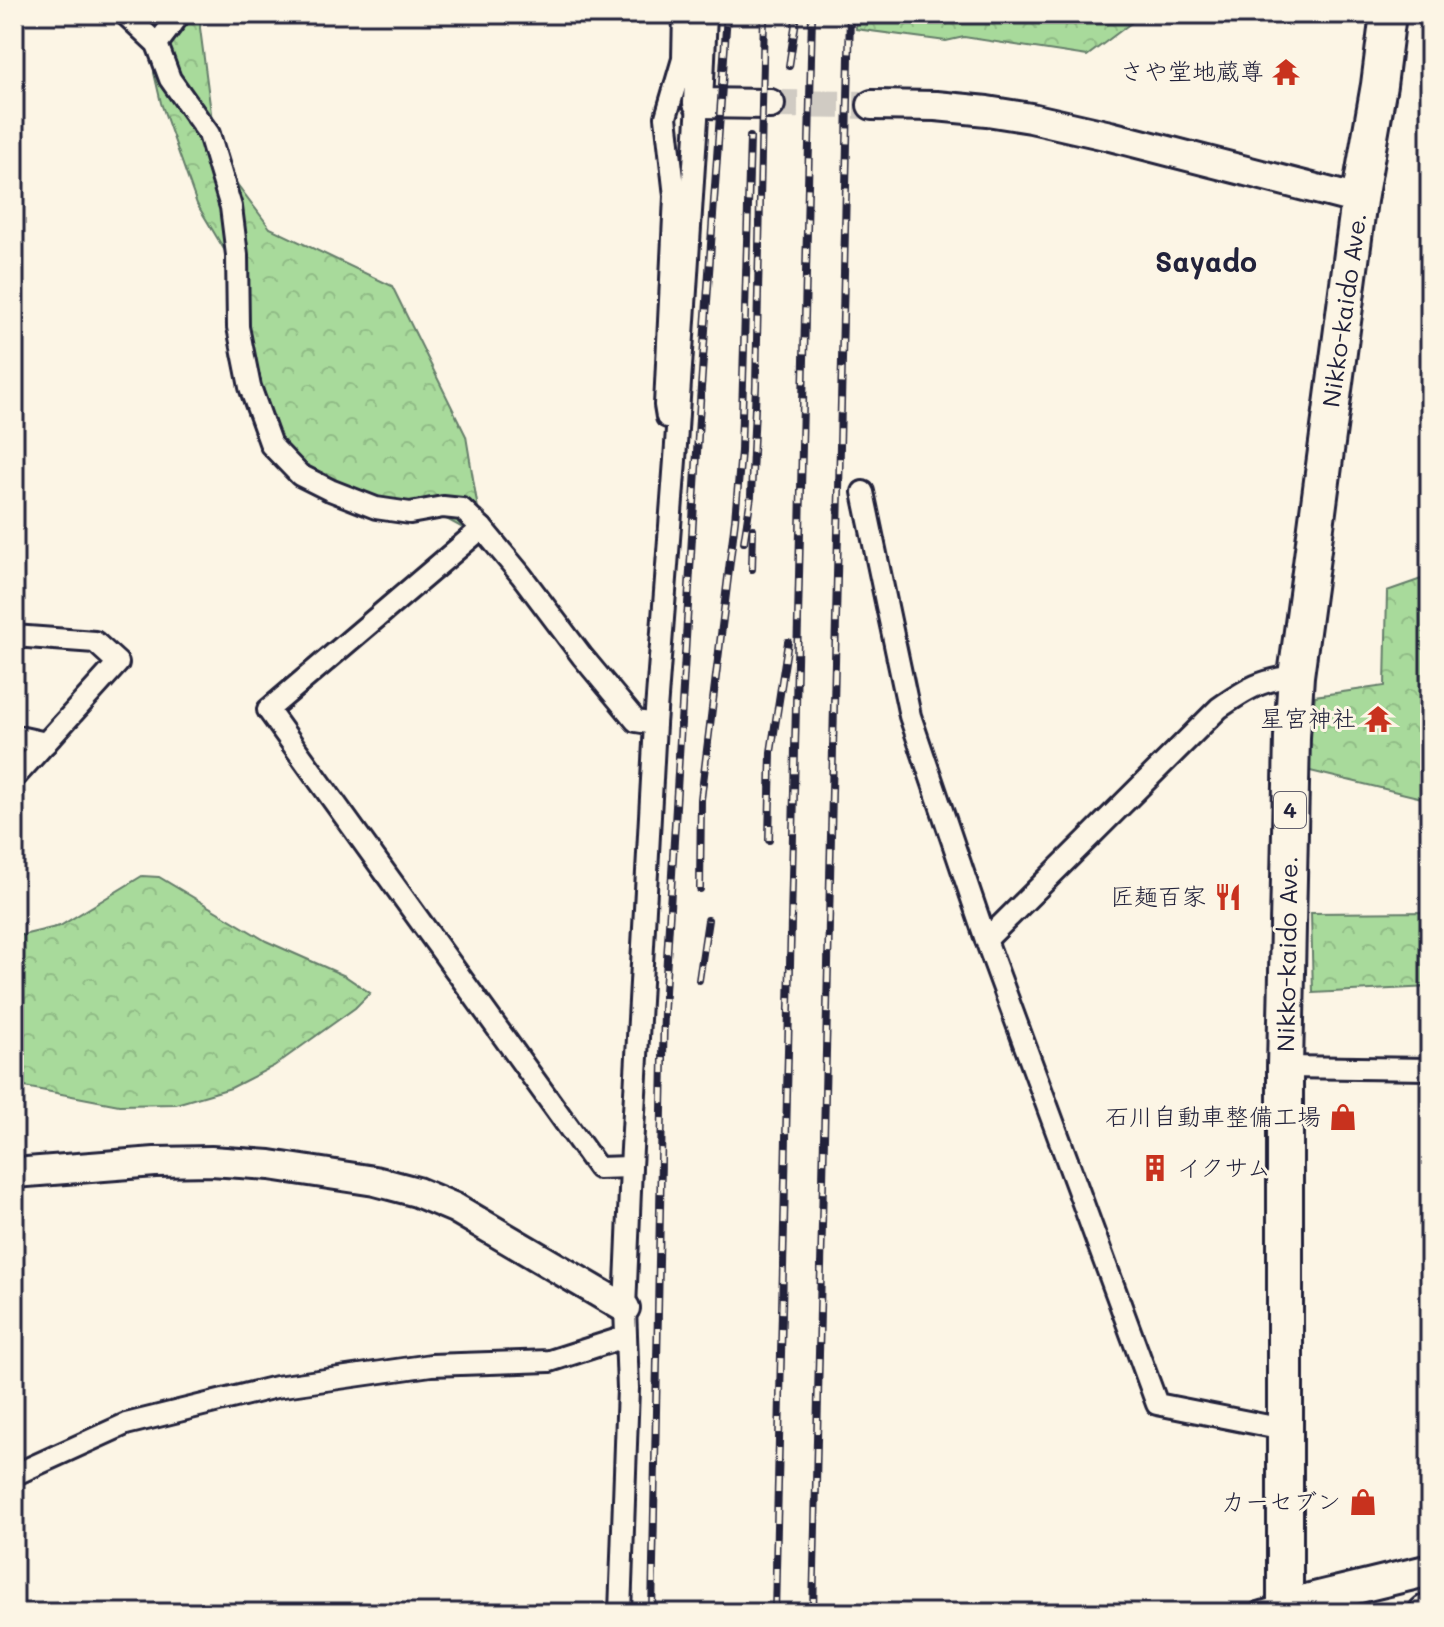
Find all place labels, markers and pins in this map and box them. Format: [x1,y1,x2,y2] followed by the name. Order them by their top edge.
[1120,55,1264,86] place label: さや堂地蔵尊
[1271,57,1301,87] temple icon: さや堂地蔵尊
[1260,702,1356,733] place label: 星宮神社
[1363,704,1393,734] temple icon: 星宮神社
[1110,880,1206,911] place label: 匠麺百家
[1213,882,1243,912] restaurant icon: 匠麺百家
[1105,1100,1321,1131] place label: 石川自動車整備工場
[1328,1102,1358,1132] shop icon: 石川自動車整備工場
[1177,1151,1271,1182] place label: イクサム
[1140,1153,1170,1183] building icon: イクサム
[1221,1485,1341,1516] place label: カーセブン
[1348,1487,1378,1517] shop icon: カーセブン

